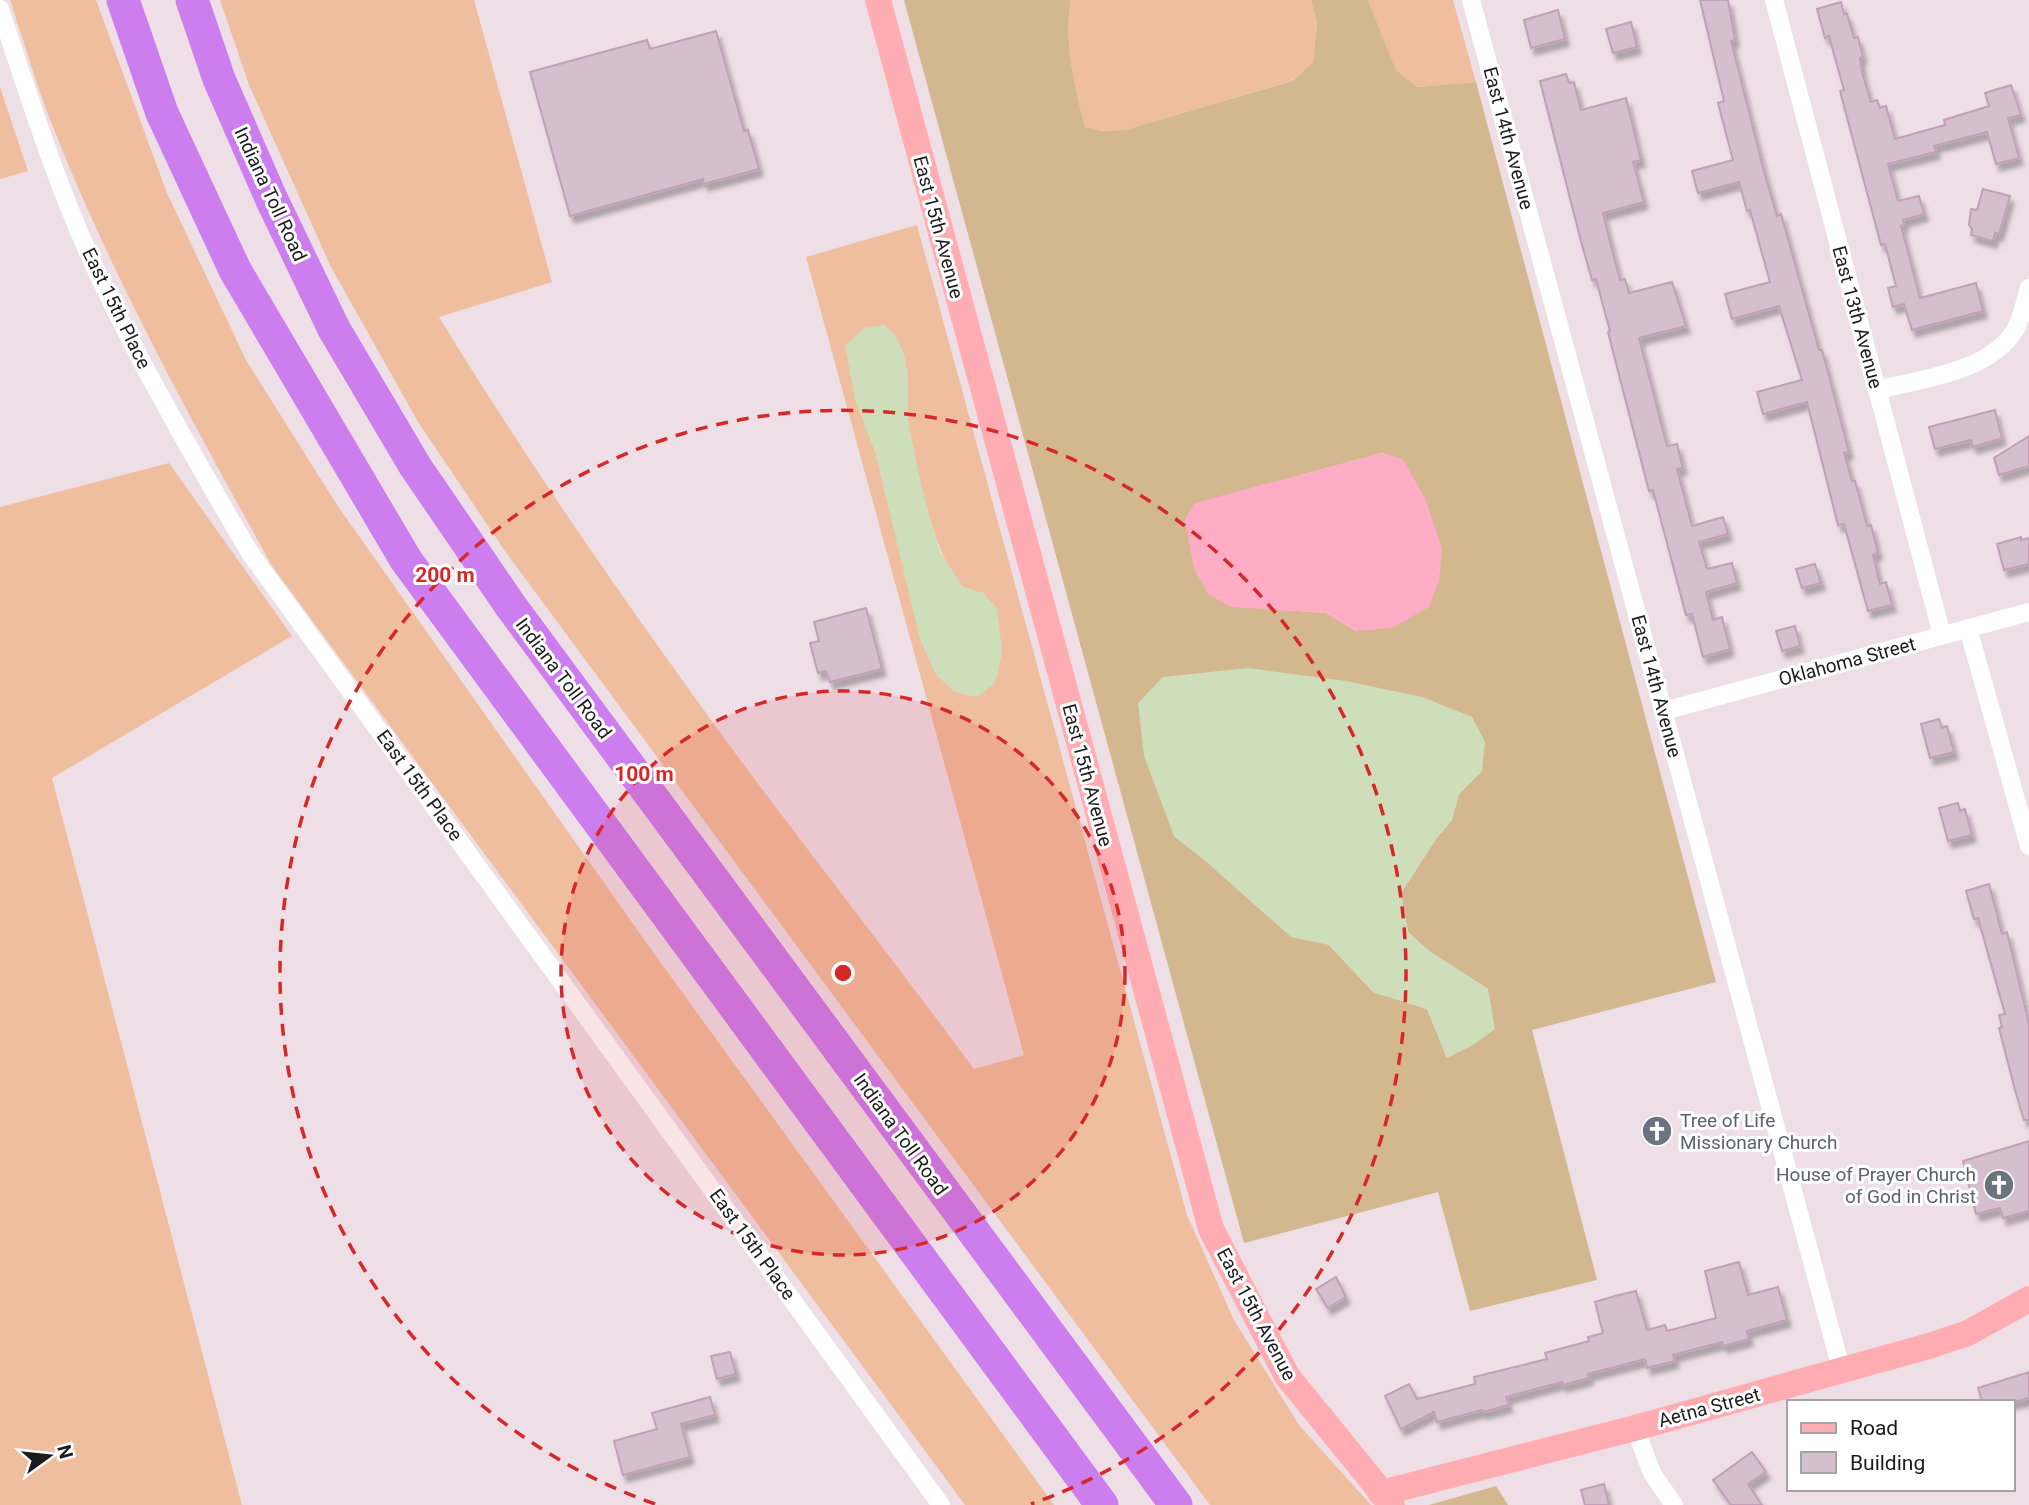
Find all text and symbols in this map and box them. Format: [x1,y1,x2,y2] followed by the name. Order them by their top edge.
[1478,64,1539,212] street label: East 14th Avenue
[229,124,312,265] street label: Indiana Toll Road
[908,153,969,301] street label: East 15th Avenue
[1827,243,1888,391] street label: East 13th Avenue
[77,244,156,372] street label: East 15th Place
[415,563,475,587] text: 200 m
[1626,612,1687,760] street label: East 14th Avenue
[511,613,617,743] street label: Indiana Toll Road
[1776,632,1918,691] street label: Oklahoma Street
[1057,701,1118,849] street label: East 15th Avenue
[372,725,468,845] street label: East 15th Place
[614,762,674,786] text: 100 m
[831,961,855,985] centre of rings
[849,1069,953,1200] street label: Indiana Toll Road
[1680,1109,1837,1154] place label: Tree of Life Missionary Church
[1640,1114,1674,1148] church icon: Tree of Life Missionary Church
[1776,1163,1976,1208] place label: House of Prayer Church of God in Christ
[1982,1168,2016,1202] church icon: House of Prayer Church of God in Christ
[705,1184,801,1304] street label: East 15th Place
[1212,1244,1301,1384] street label: East 15th Avenue
[1656,1383,1763,1432] street label: Aetna Street
[1787,1400,2015,1491] legend
[1850,1416,1898,1440] text: Road
[14,1421,84,1491] north arrow
[52,1442,78,1461] text: N
[1850,1451,1925,1475] text: Building

